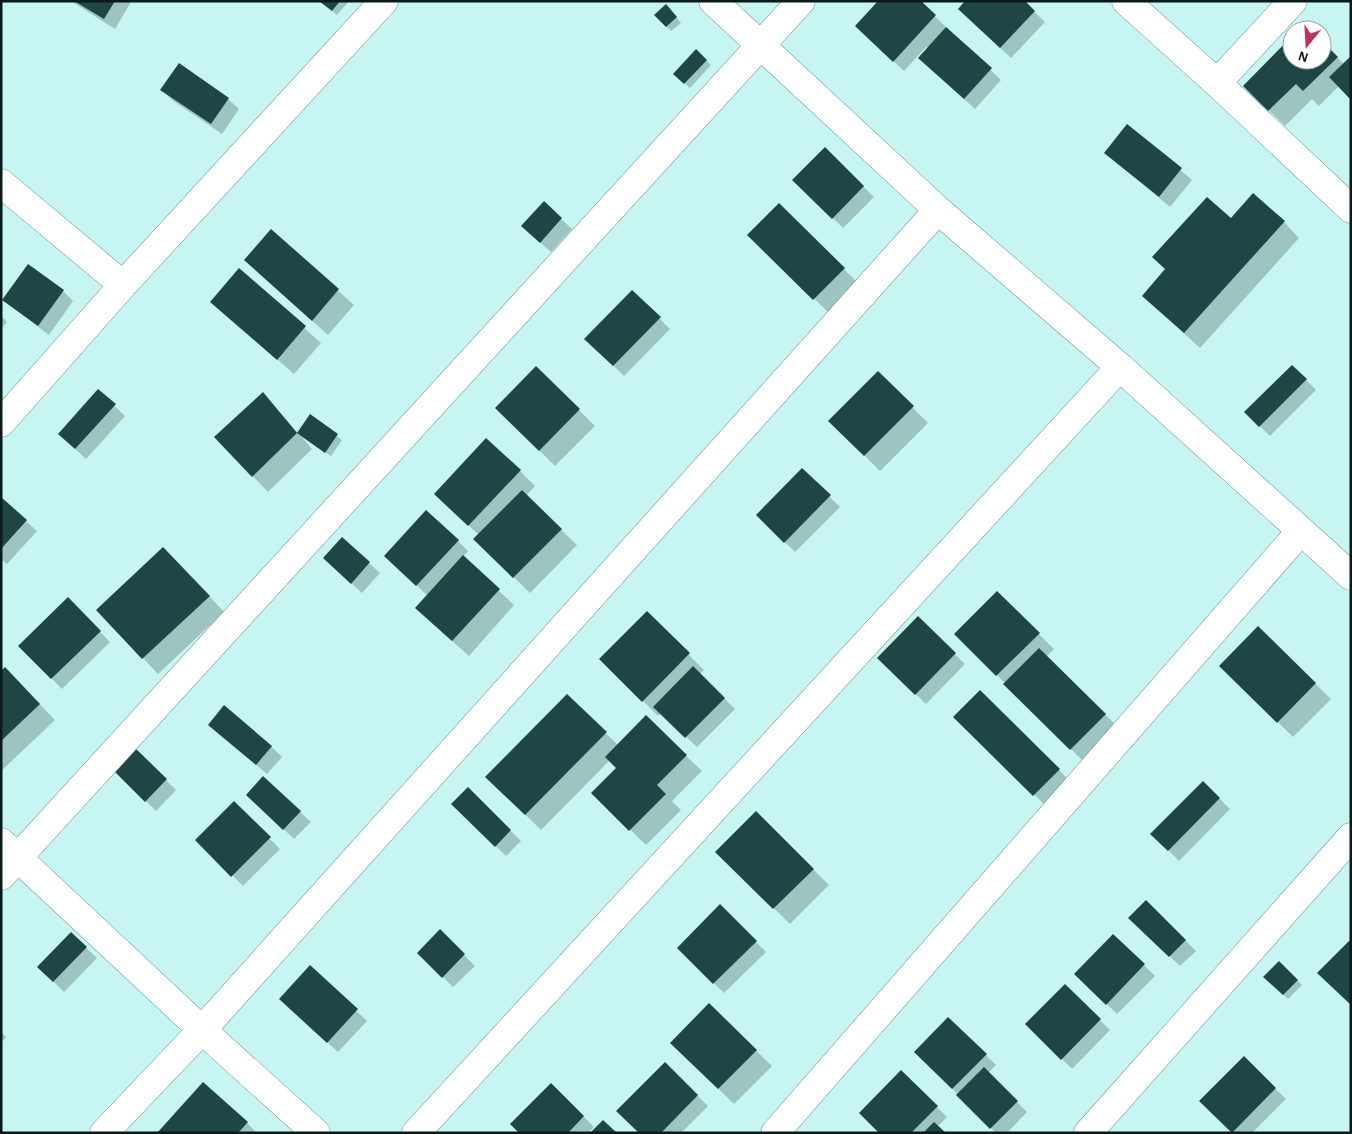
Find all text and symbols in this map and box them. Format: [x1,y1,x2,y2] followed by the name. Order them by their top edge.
[1282,20,1332,70] north arrow
[1296,48,1310,65] text: N

